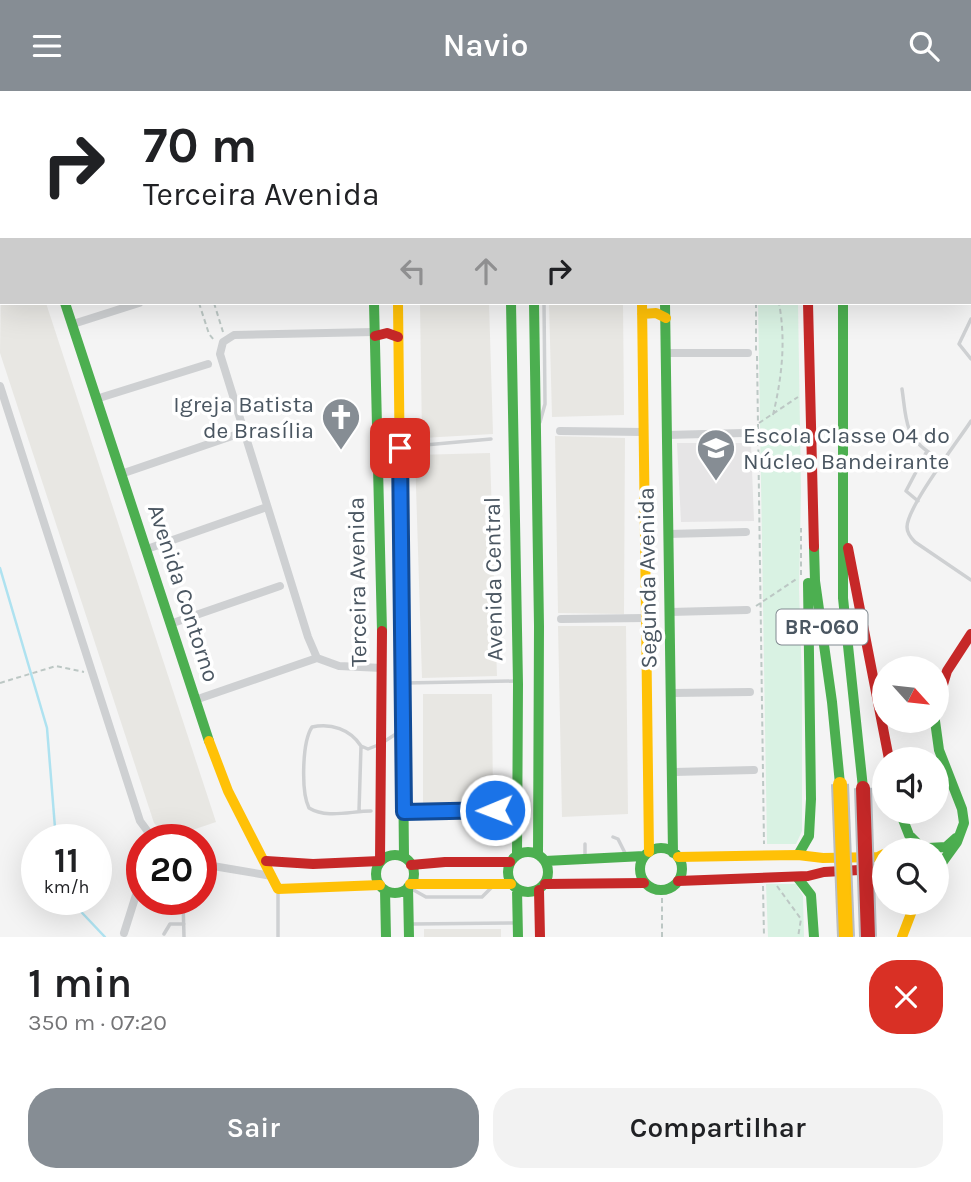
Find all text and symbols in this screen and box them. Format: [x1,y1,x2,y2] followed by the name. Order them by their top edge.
[28,27,66,65] icon: menu
[443,27,528,64] text: Navio
[905,27,943,65] icon: search
[143,117,257,174] text: 70 m
[28,119,119,210] icon: right
[143,176,380,213] text: Terceira Avenida
[394,252,432,290] icon: left
[467,252,505,290] icon: ahead
[540,252,578,290] icon: right
[173,391,314,444] place label: Igreja Batista de Brasília
[320,396,362,451] church icon: Igreja Batista de Brasília
[370,418,430,478] pin
[743,422,950,475] place label: Escola Classe 04 do Núcleo Bandeirante
[695,427,737,482] school or university icon: Escola Classe 04 do Núcleo Bandeirante
[381,429,419,467] icon: arrive
[632,487,663,669] street label: Segunda Avenida
[343,497,372,667] street label: Terceira Avenida
[479,497,508,661] street label: Avenida Central
[142,501,225,685] street label: Avenida Contorno
[776,609,868,645] road number: BR-060
[872,656,948,733] north arrow
[872,656,949,915] map controls
[872,747,949,824] button: sound
[458,773,532,847] position arrow
[126,824,217,915] speed limit sign: 20
[872,838,949,915] button: search
[54,840,79,881] text: 11
[44,876,89,898] text: km/h
[28,958,132,1008] text: 1 min
[869,960,943,1034] button: close
[28,1009,167,1036] text: 350 m · 07:20
[28,1088,479,1168] button: Sair
[493,1088,943,1168] button: Compartilhar

